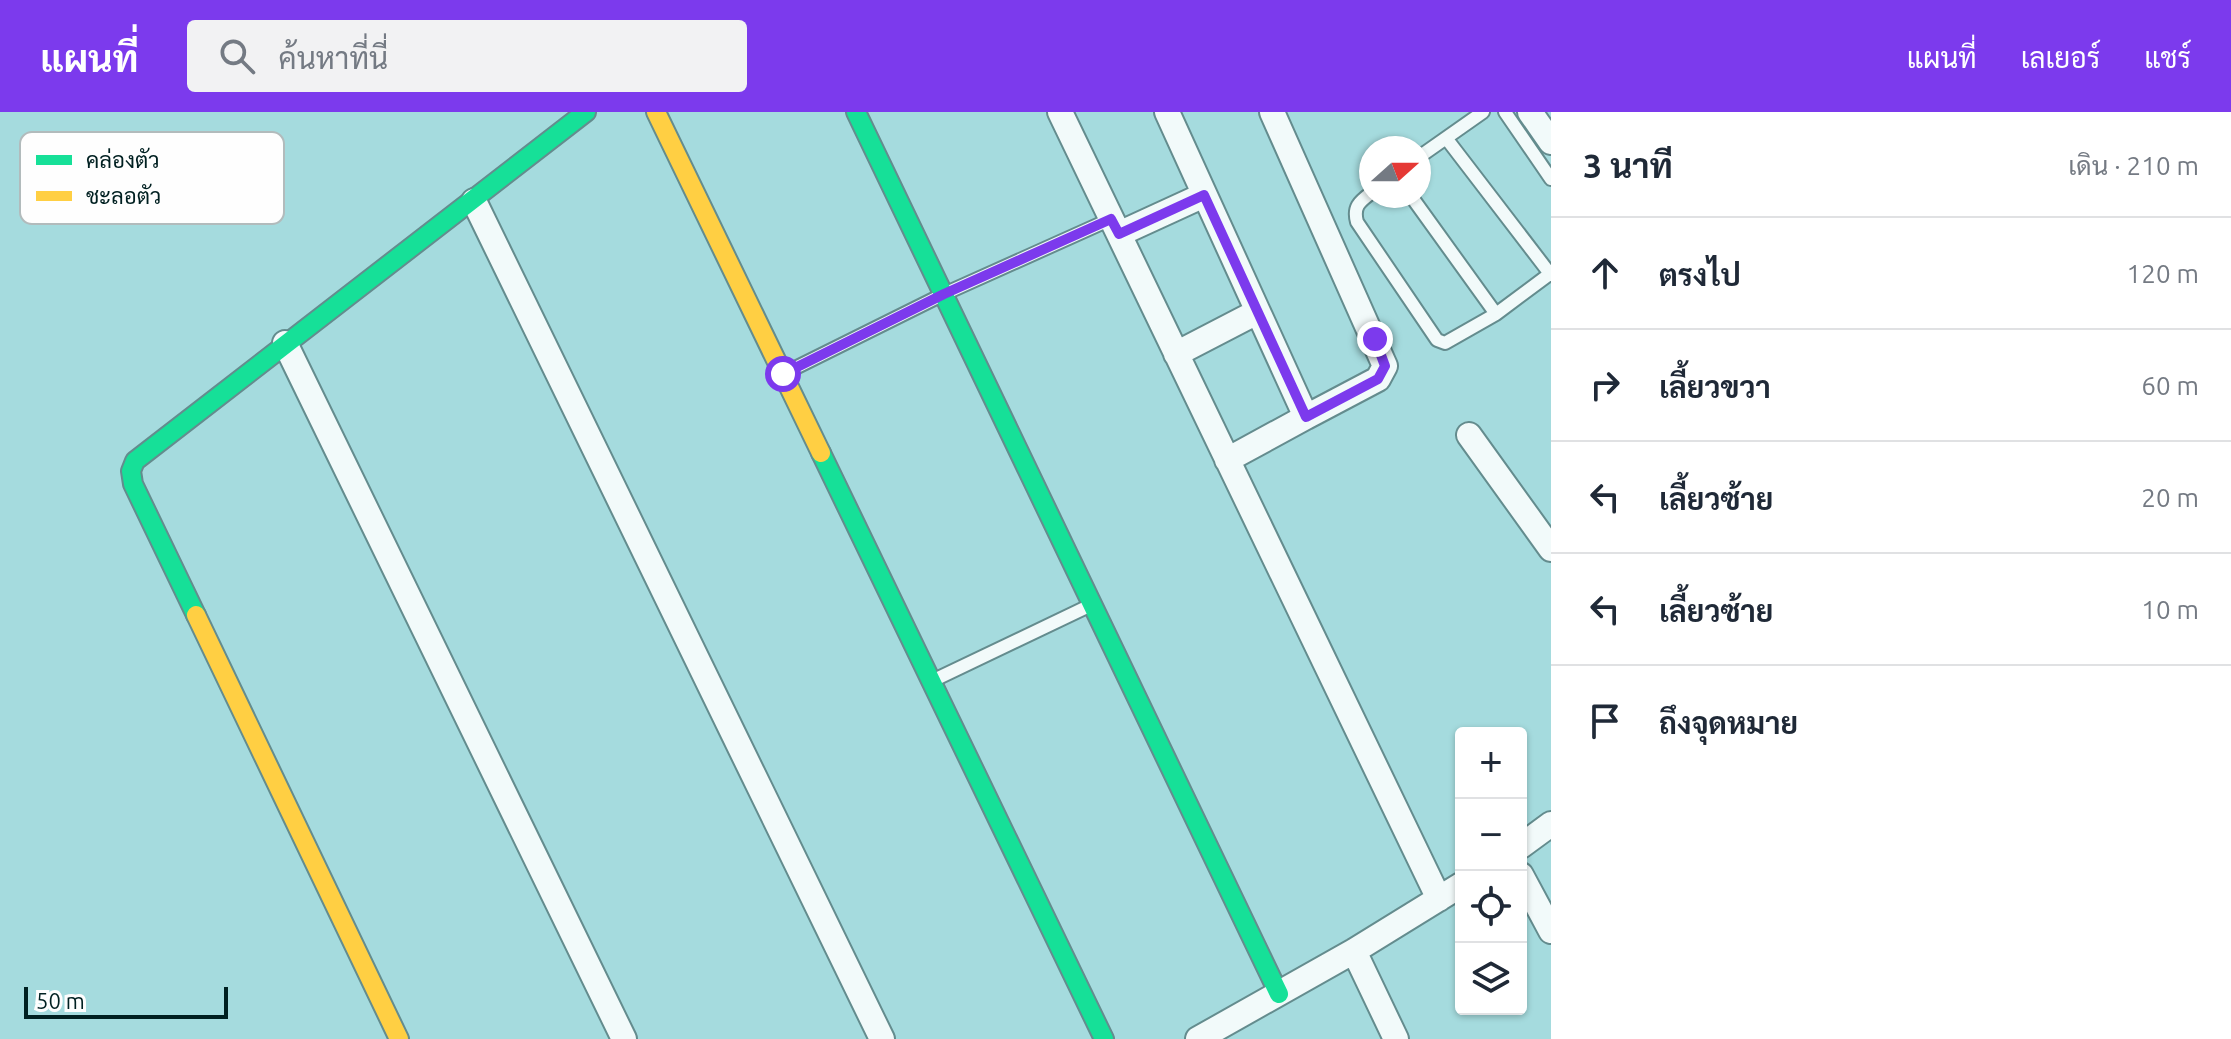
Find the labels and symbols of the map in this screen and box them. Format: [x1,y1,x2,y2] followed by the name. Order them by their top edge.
[20,132,284,224] legend
[1359,136,1431,208] north arrow
[86,147,160,172] text: คล่องตัว
[86,183,161,208] text: ชะลอตัว
[1357,321,1393,357] route end
[765,356,801,392] route start
[24,983,228,1019] scale bar

